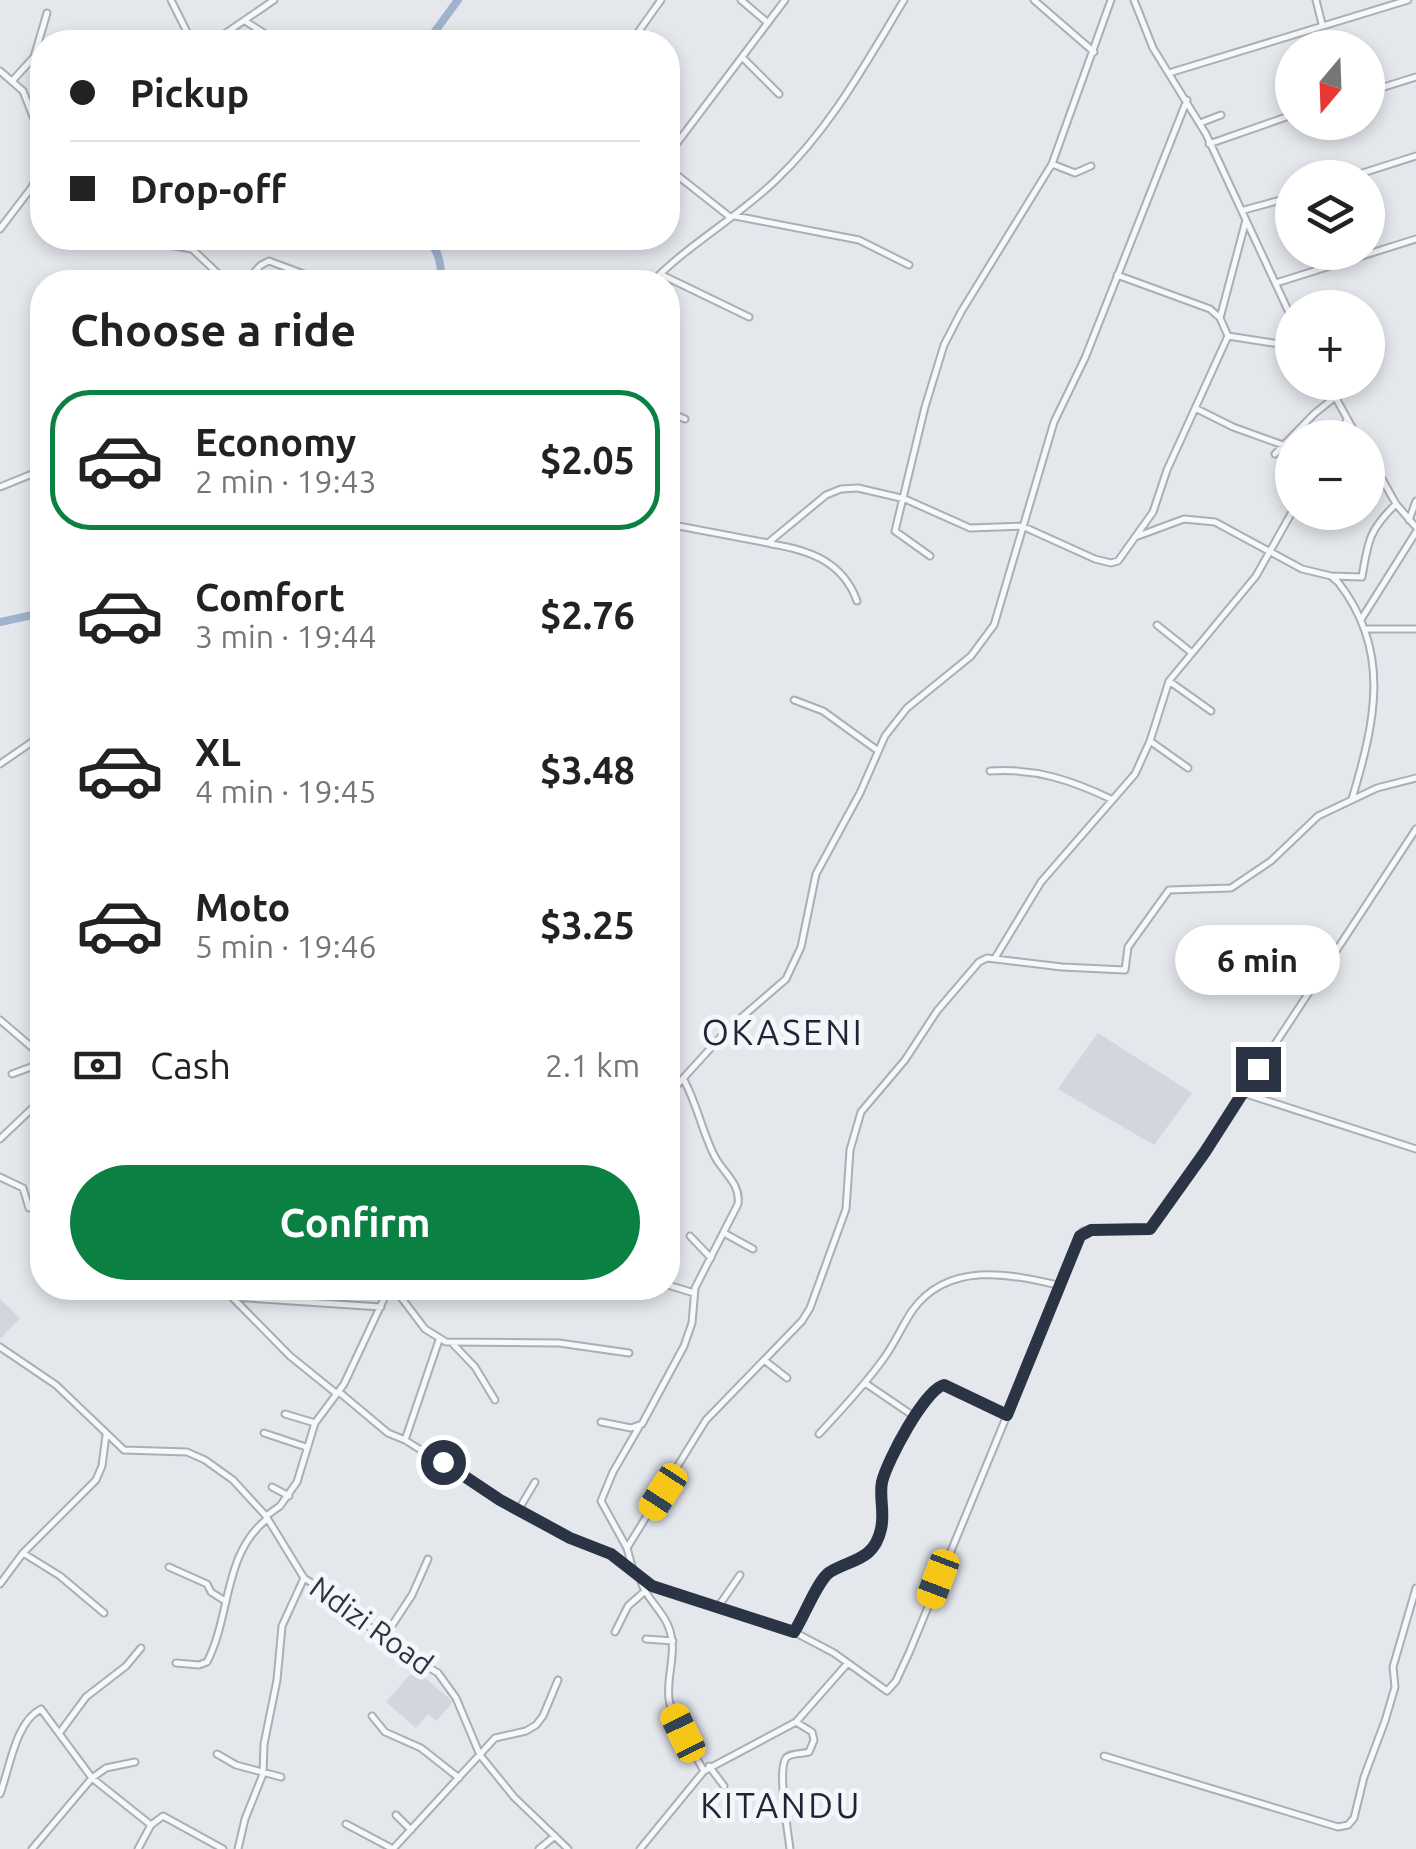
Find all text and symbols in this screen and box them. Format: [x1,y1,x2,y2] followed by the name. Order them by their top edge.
[1275,30,1385,140] north arrow
[1275,30,1385,530] map controls
[130,72,249,114] text: Pickup
[1275,160,1385,270] button: layers
[130,168,286,210] text: Drop-off
[1275,290,1385,400] button: +
[70,304,356,355] text: Choose a ride
[75,415,165,505] icon: car
[1275,420,1385,530] button: −
[195,421,356,463] text: Economy
[540,439,635,481] text: $2.05
[195,463,377,499] text: 2 min · 19:43
[75,570,165,660] icon: car
[195,576,345,618] text: Comfort
[540,594,635,636] text: $2.76
[195,618,377,654] text: 3 min · 19:44
[75,725,165,815] icon: car
[195,731,241,773] text: XL
[540,749,635,791] text: $3.48
[195,773,377,809] text: 4 min · 19:45
[75,880,165,970] icon: car
[195,886,290,928] text: Moto
[540,904,635,946] text: $3.25
[1176,924,1340,994] callout: 6 min
[195,928,377,964] text: 5 min · 19:46
[1217,942,1298,978] text: 6 min
[702,1012,864,1052] district label: OKASENI
[70,1038,125,1093] icon: cash
[150,1044,231,1086] text: Cash
[545,1047,640,1083] text: 2.1 km
[1236,1047,1281,1092] route end
[70,1165,640,1280] button: Confirm
[421,1440,466,1485] route start
[634,1459,692,1525] car
[913,1546,963,1612] car
[304,1569,440,1681] street label: Ndizi Road
[656,1699,710,1767] car
[700,1785,862,1825] district label: KITANDU

